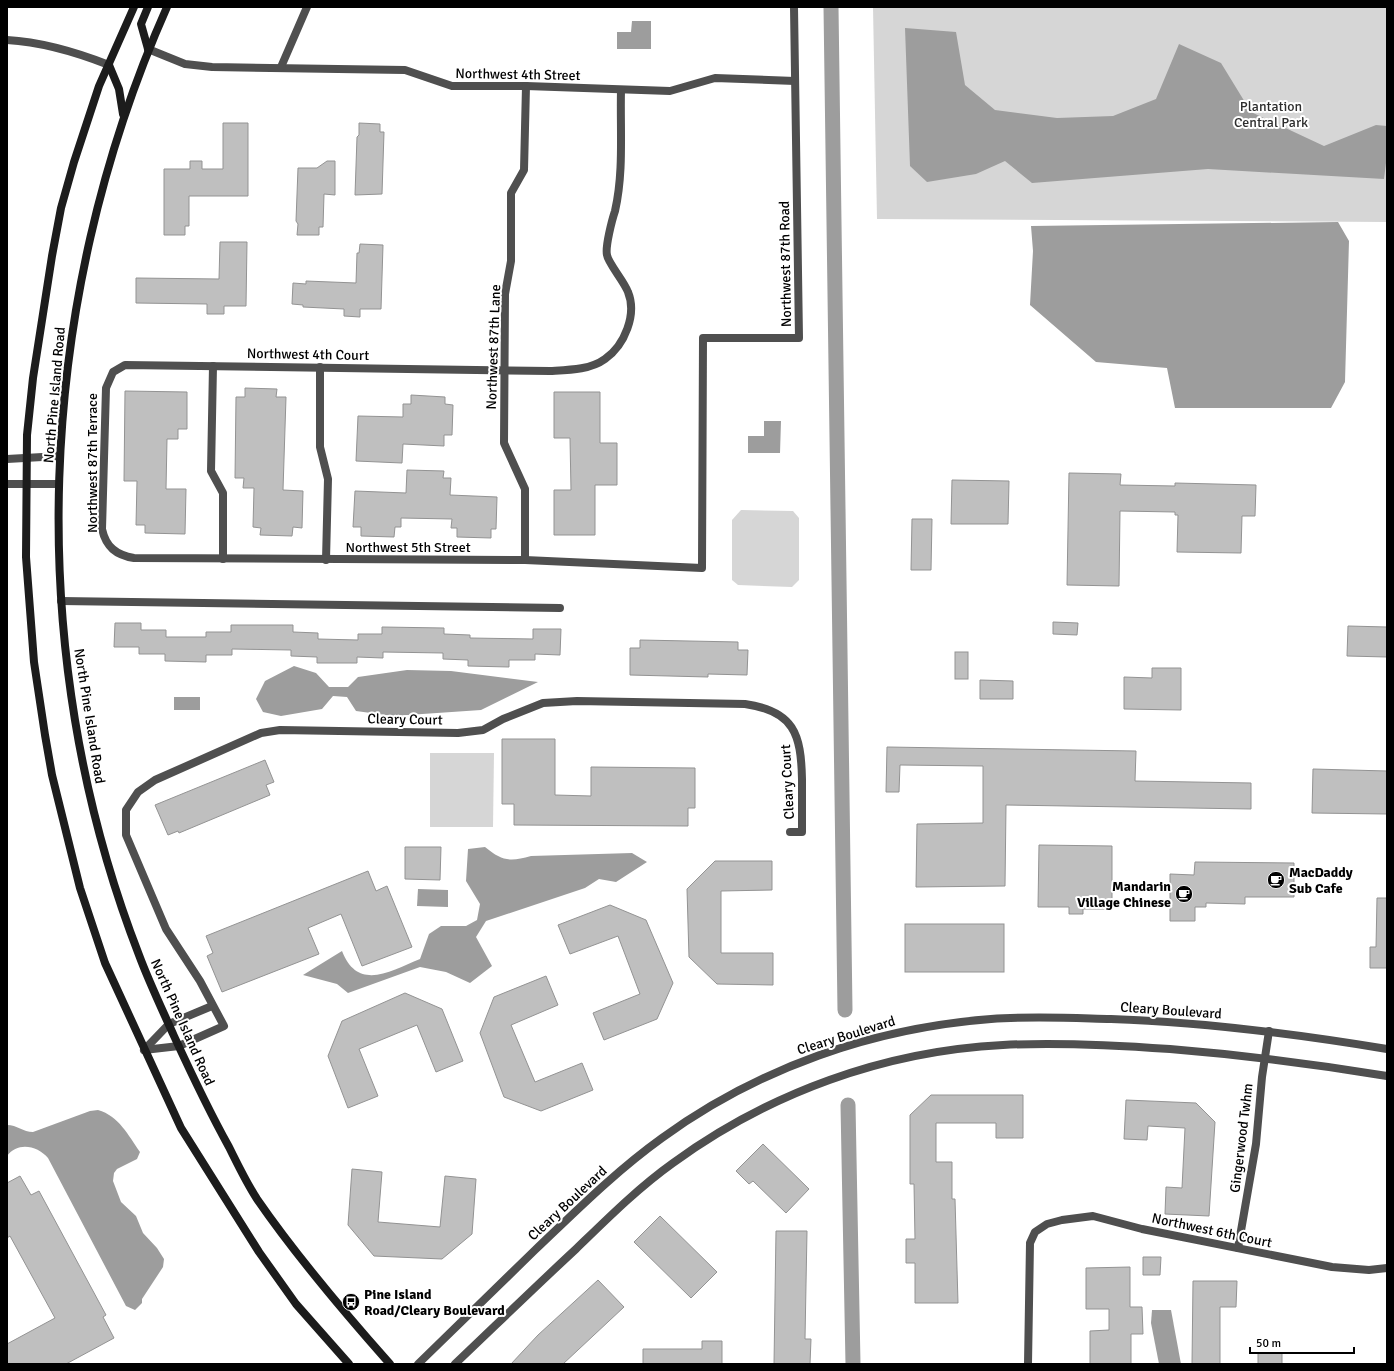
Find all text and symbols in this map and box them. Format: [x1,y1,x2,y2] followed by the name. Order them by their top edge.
[455,65,581,84] street label: Northwest 4th Street
[1234,98,1308,131] park label: Plantation Central Park
[776,201,795,327] street label: Northwest 87th Road
[483,284,504,410] street label: Northwest 87th Lane
[40,326,69,464] street label: North Pine Island Road
[247,345,369,364] street label: Northwest 4th Court
[84,393,101,533] street label: Northwest 87th Terrace
[345,539,471,556] street label: Northwest 5th Street
[70,647,109,785] street label: North Pine Island Road
[367,710,443,729] street label: Cleary Court
[777,744,798,820] street label: Cleary Court
[1289,864,1353,897] place label: MacDaddy Sub Cafe
[1266,870,1286,890] cafe icon: MacDaddy Sub Cafe
[1077,878,1171,911] place label: Mandarin Village Chinese
[1174,884,1194,904] cafe icon: Mandarin Village Chinese
[147,956,218,1088] street label: North Pine Island Road
[1120,998,1222,1023] street label: Cleary Boulevard
[795,1012,897,1058] street label: Cleary Boulevard
[1226,1082,1257,1194] street label: Gingerwood Twhm
[524,1162,610,1244] street label: Cleary Boulevard
[1150,1209,1274,1252] street label: Northwest 6th Court
[364,1286,505,1319] place label: Pine Island Road/Cleary Boulevard
[341,1292,361,1312] bus stop icon: Pine Island Road/Cleary Boulevard
[1250,1329,1354,1355] scale bar
[1256,1336,1281,1351] text: 50 m

